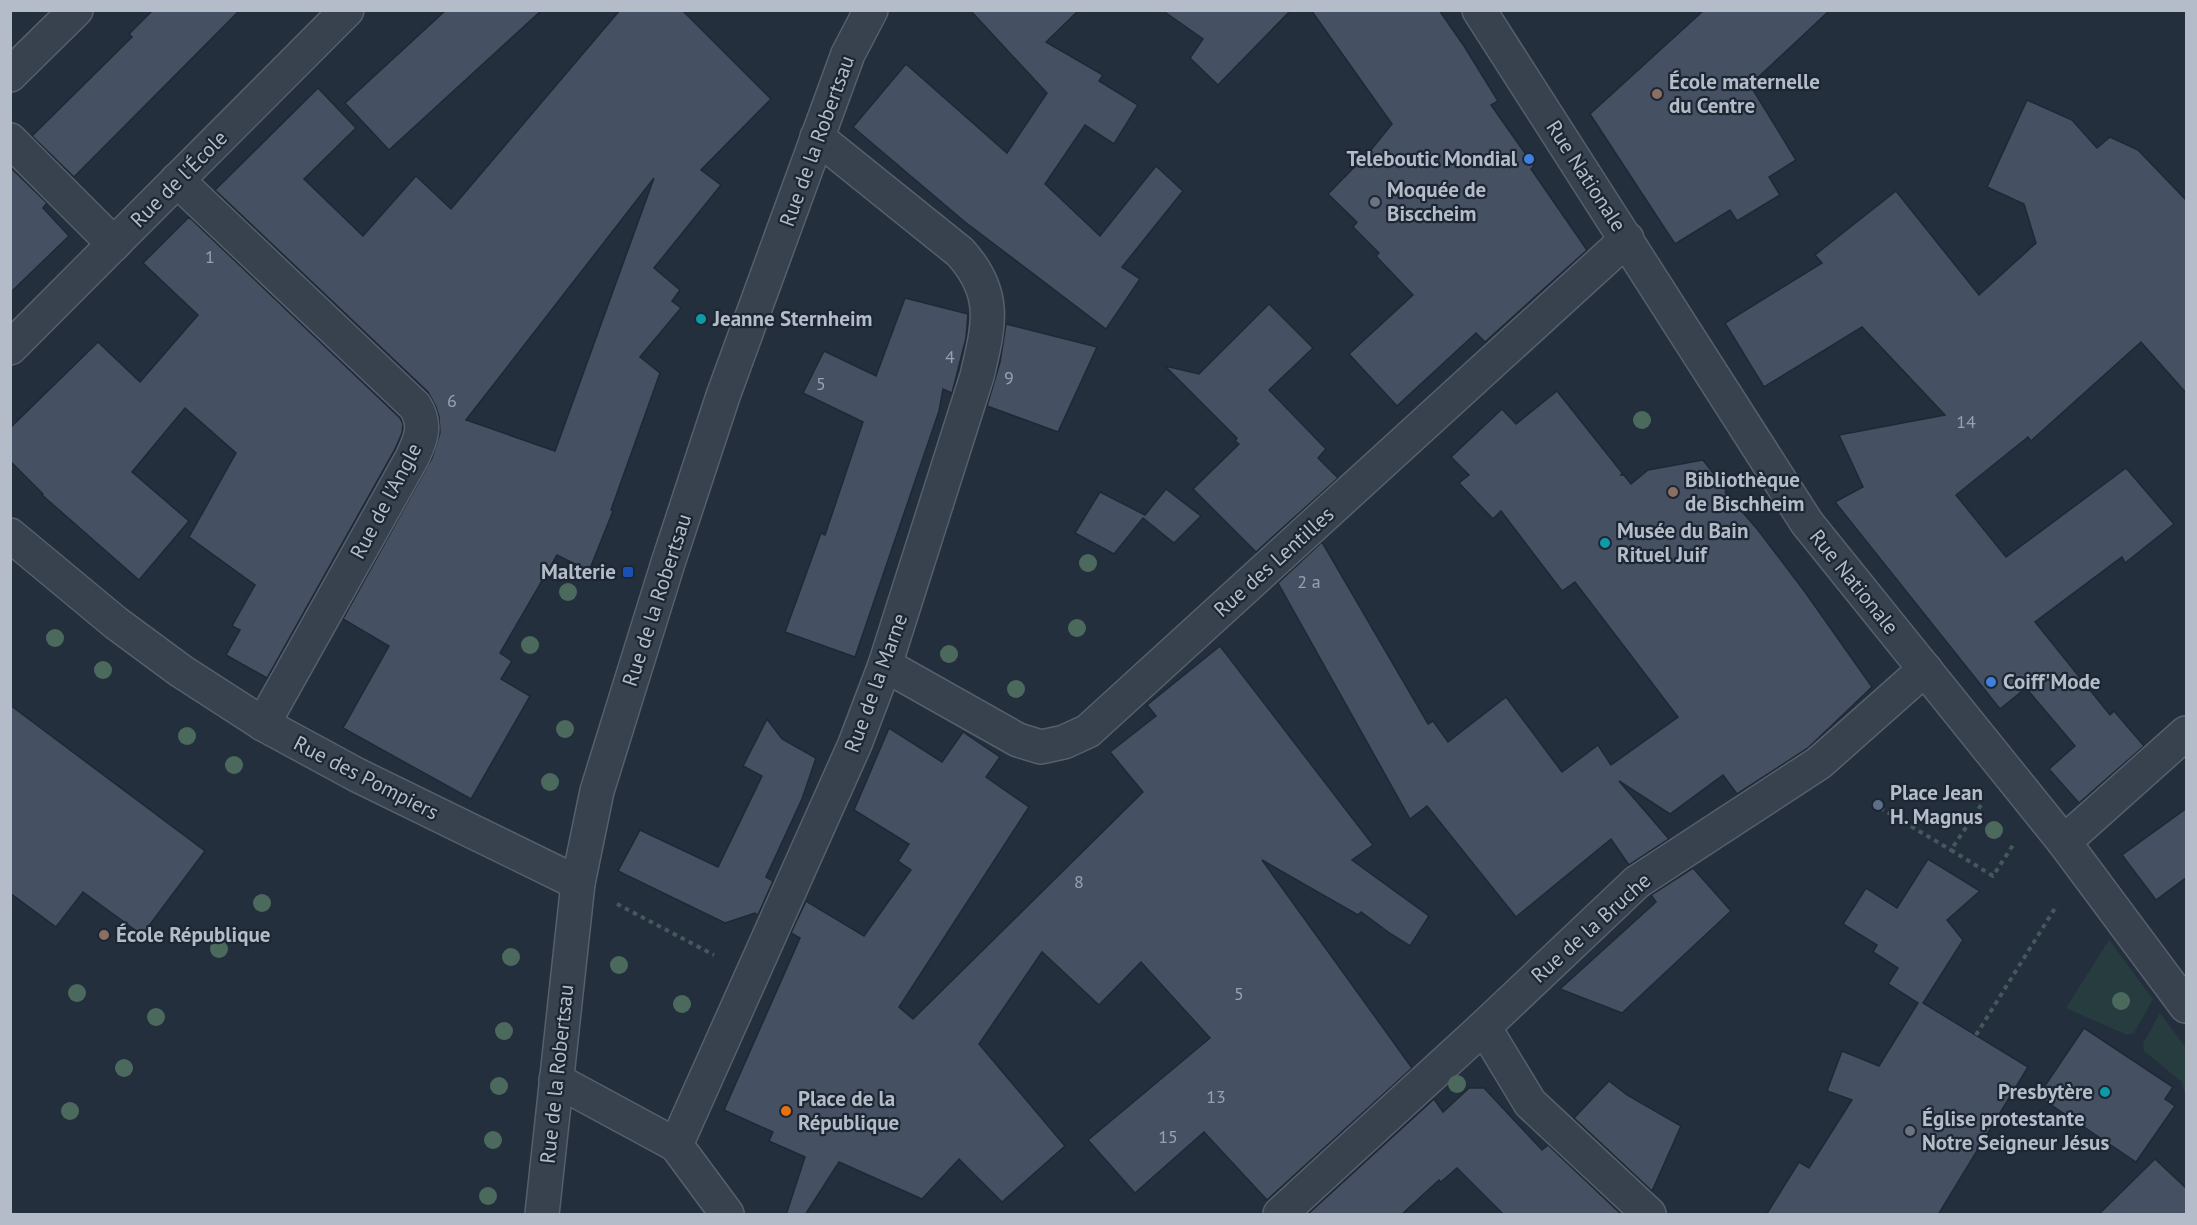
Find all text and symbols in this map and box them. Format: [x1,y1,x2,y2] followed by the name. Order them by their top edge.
[773,52,860,230] street label: Rue de la Robertsau
[1669,68,1820,119] place label: École maternelle du Centre
[1650,87,1664,101] marker: École maternelle du Centre
[1540,115,1632,236] street label: Rue Nationale
[124,124,233,233] street label: Rue de l'École
[1346,145,1518,172] place label: Teleboutic Mondial
[1522,152,1536,166] marker: Teleboutic Mondial
[1387,176,1486,227] place label: Moquée de Bisccheim
[1368,195,1382,209] marker: Moquée de Bisccheim
[205,245,215,268] house number: 1
[712,305,872,332] place label: Jeanne Sternheim
[694,312,708,326] marker: Jeanne Sternheim
[945,345,955,368] house number: 4
[1004,366,1014,389] house number: 9
[816,372,826,395] house number: 5
[447,389,457,412] house number: 6
[1956,410,1976,433] house number: 14
[344,438,427,563] street label: Rue de l'Angle
[1685,466,1804,517] place label: Bibliothèque de Bischheim
[1666,485,1680,499] marker: Bibliothèque de Bischheim
[1208,501,1339,623] street label: Rue des Lentilles
[616,510,697,690] street label: Rue de la Robertsau
[1617,517,1748,568] place label: Musée du Bain Rituel Juif
[1804,524,1905,640] street label: Rue Nationale
[1598,536,1612,550] marker: Musée du Bain Rituel Juif
[541,558,616,585] place label: Malterie
[621,565,635,579] marker: Malterie
[1297,570,1321,593] house number: 2 a
[838,610,913,756] street label: Rue de la Marne
[2003,668,2100,695] place label: Coiff'Mode
[1984,675,1998,689] marker: Coiff'Mode
[289,729,443,826] street label: Rue des Pompiers
[1890,779,1983,830] place label: Place Jean H. Magnus
[1871,798,1885,812] marker: Place Jean H. Magnus
[1525,867,1656,989] street label: Rue de la Bruche
[1074,870,1084,893] house number: 8
[116,921,270,948] place label: École République
[97,928,111,942] marker: École République
[1234,982,1244,1005] house number: 5
[534,983,579,1165] street label: Rue de la Robertsau
[1998,1078,2093,1105] place label: Presbytère
[798,1085,899,1136] place label: Place de la République
[1206,1085,1226,1108] house number: 13
[2098,1085,2112,1099] marker: Presbytère
[779,1104,793,1118] marker: Place de la République
[1922,1105,2109,1156] place label: Église protestante Notre Seigneur Jésus
[1903,1124,1917,1138] marker: Église protestante Notre Seigneur Jésus
[1158,1125,1178,1148] house number: 15

